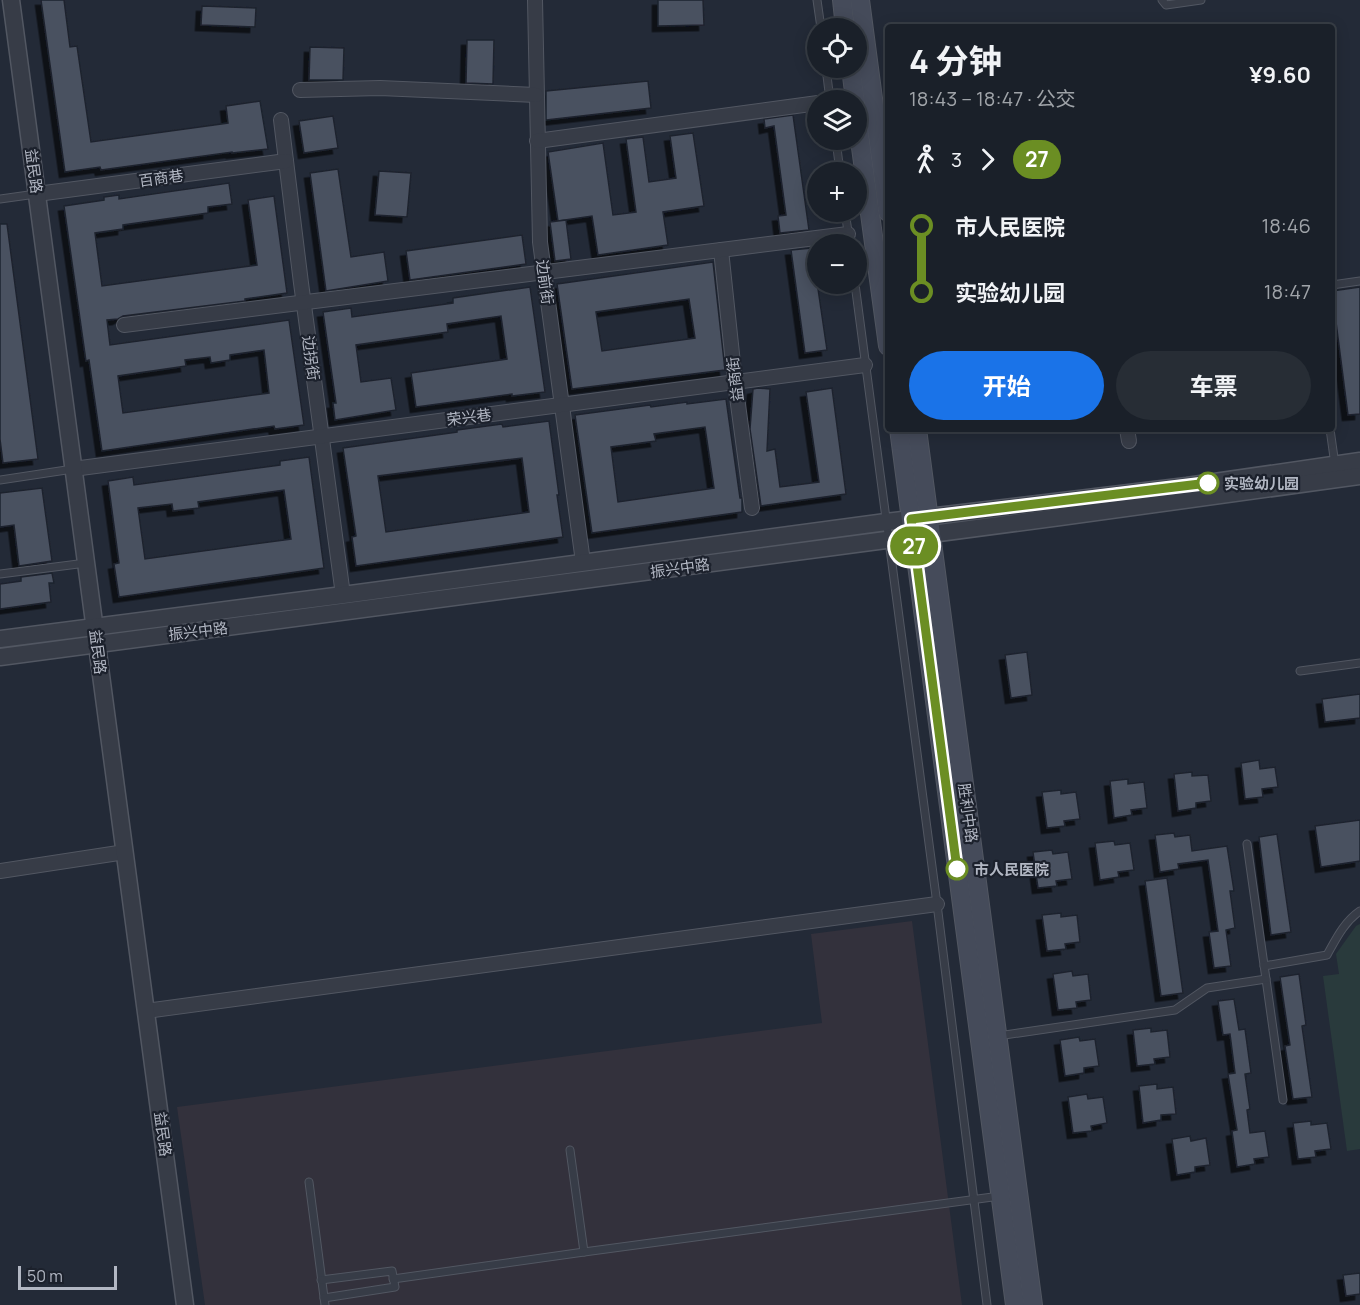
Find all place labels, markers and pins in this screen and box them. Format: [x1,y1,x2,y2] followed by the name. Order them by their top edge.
[1197,472,1219,494] marker: 实验幼儿园
[1224,473,1299,494] place label: 实验幼儿园
[946,858,968,880] marker: 市人民医院
[974,859,1049,880] place label: 市人民医院

